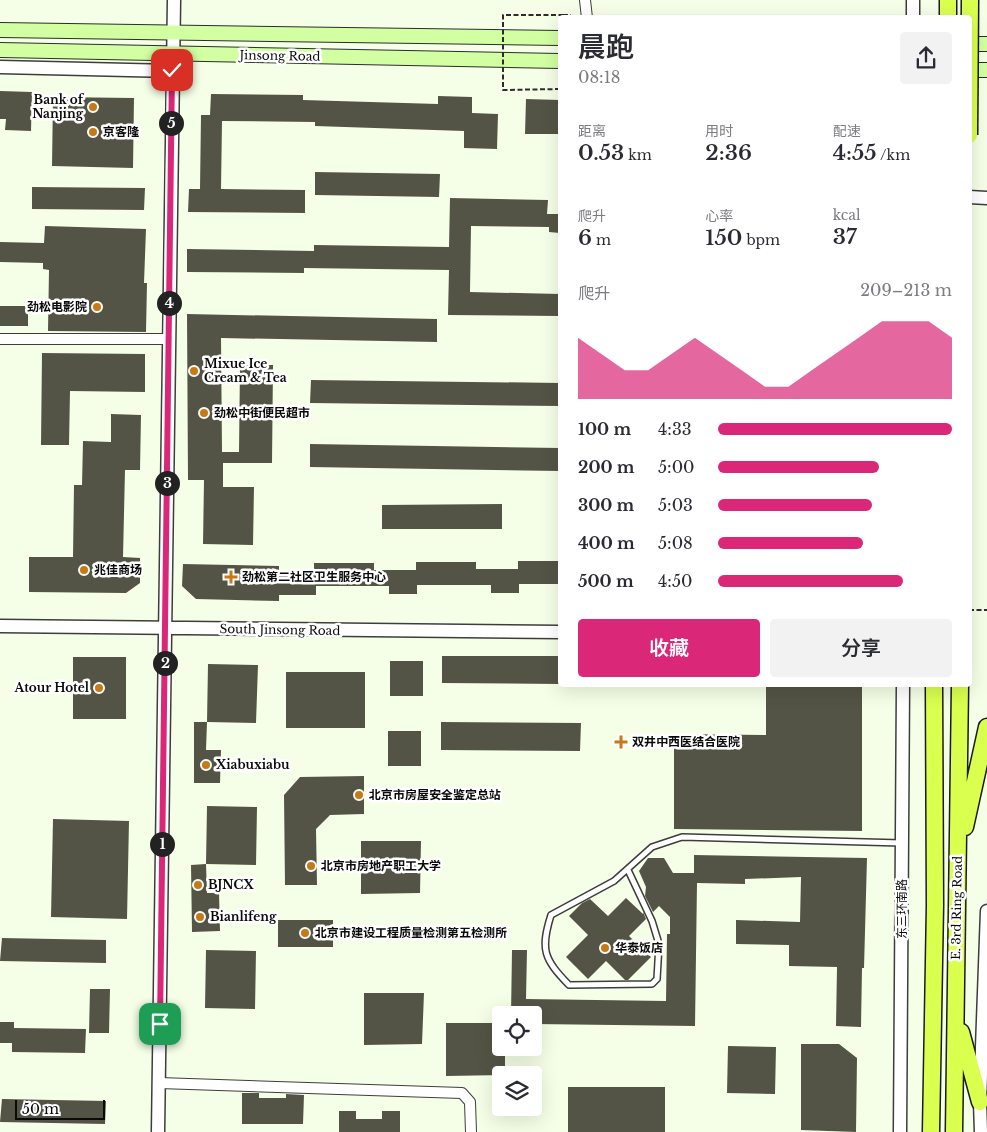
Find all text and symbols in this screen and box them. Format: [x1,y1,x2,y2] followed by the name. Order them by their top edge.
[578,30,634,65] text: 晨跑
[900,32,952,84] button: share
[237,47,321,64] street label: Jinsong Road
[151,49,193,91] pin
[158,56,186,84] icon: check
[578,67,621,87] text: 08:18
[32,92,85,121] place label: Bank of Nanjing
[87,101,99,113] marker: Bank of Nanjing
[158,110,184,136] pin: 5
[167,114,176,132] text: 5
[578,122,606,140] text: 距离
[705,122,733,140] text: 用时
[833,122,861,140] text: 配速
[103,124,140,139] place label: 京客隆
[87,126,99,138] marker: 京客隆
[578,140,624,166] text: 0.53
[705,140,752,166] text: 2:36
[833,140,877,166] text: 4:55
[624,146,652,164] text: km
[877,146,910,164] text: /km
[833,206,861,224] text: kcal
[578,207,606,225] text: 爬升
[705,207,733,225] text: 心率
[833,224,857,250] text: 37
[578,225,592,251] text: 6
[705,225,742,251] text: 150
[592,231,611,249] text: m
[742,231,780,249] text: bpm
[860,280,952,300] text: 209–213 m
[578,283,610,303] text: 爬升
[156,290,182,316] pin: 4
[165,294,174,312] text: 4
[27,299,87,314] place label: 劲松电影院
[91,301,103,313] marker: 劲松电影院
[204,356,287,385] place label: Mixue Ice Cream & Tea
[188,365,200,377] marker: Mixue Ice Cream & Tea
[214,405,310,420] place label: 劲松中街便民超市
[198,407,210,419] marker: 劲松中街便民超市
[578,419,631,439] text: 100 m
[658,419,692,439] text: 4:33
[578,457,635,477] text: 200 m
[658,457,695,477] text: 5:00
[154,470,180,496] pin: 3
[163,474,172,492] text: 3
[578,495,634,515] text: 300 m
[658,495,693,515] text: 5:03
[578,533,635,553] text: 400 m
[658,533,693,553] text: 5:08
[94,562,142,577] place label: 兆佳商场
[78,564,90,576] marker: 兆佳商场
[242,569,386,584] place label: 劲松第二社区卫生服务中心
[224,570,238,584] marker: 劲松第二社区卫生服务中心
[578,571,634,591] text: 500 m
[658,571,692,591] text: 4:50
[578,619,760,677] button: 收藏
[770,619,952,677] button: 分享
[219,621,341,638] street label: South Jinsong Road
[152,650,178,676] pin: 2
[161,654,170,672] text: 2
[14,680,90,695] place label: Atour Hotel
[93,682,105,694] marker: Atour Hotel
[632,734,740,749] place label: 双井中西医结合医院
[614,735,628,749] marker: 双井中西医结合医院
[215,757,290,772] place label: Xiabuxiabu
[200,759,212,771] marker: Xiabuxiabu
[369,787,501,802] place label: 北京市房屋安全鉴定总站
[353,789,365,801] marker: 北京市房屋安全鉴定总站
[150,832,174,856] pin: 1
[159,835,166,853] text: 1
[948,856,965,960] street label: E. 3rd Ring Road
[321,858,441,873] place label: 北京市房地产职工大学
[305,860,317,872] marker: 北京市房地产职工大学
[208,877,254,892] place label: BJNCX
[192,879,204,891] marker: BJNCX
[894,879,909,939] street label: 东三环南路
[210,909,277,924] place label: Bianlifeng
[194,911,206,923] marker: Bianlifeng
[315,925,507,940] place label: 北京市建设工程质量检测第五检测所
[299,927,311,939] marker: 北京市建设工程质量检测第五检测所
[615,940,663,955] place label: 华泰饭店
[599,942,611,954] marker: 华泰饭店
[139,1003,181,1045] pin
[492,1006,542,1116] map controls
[492,1006,542,1056] button: locate
[146,1010,174,1038] icon: arrive
[492,1066,542,1116] button: layers
[15,1097,105,1120] scale bar
[22,1100,59,1118] text: 50 m

